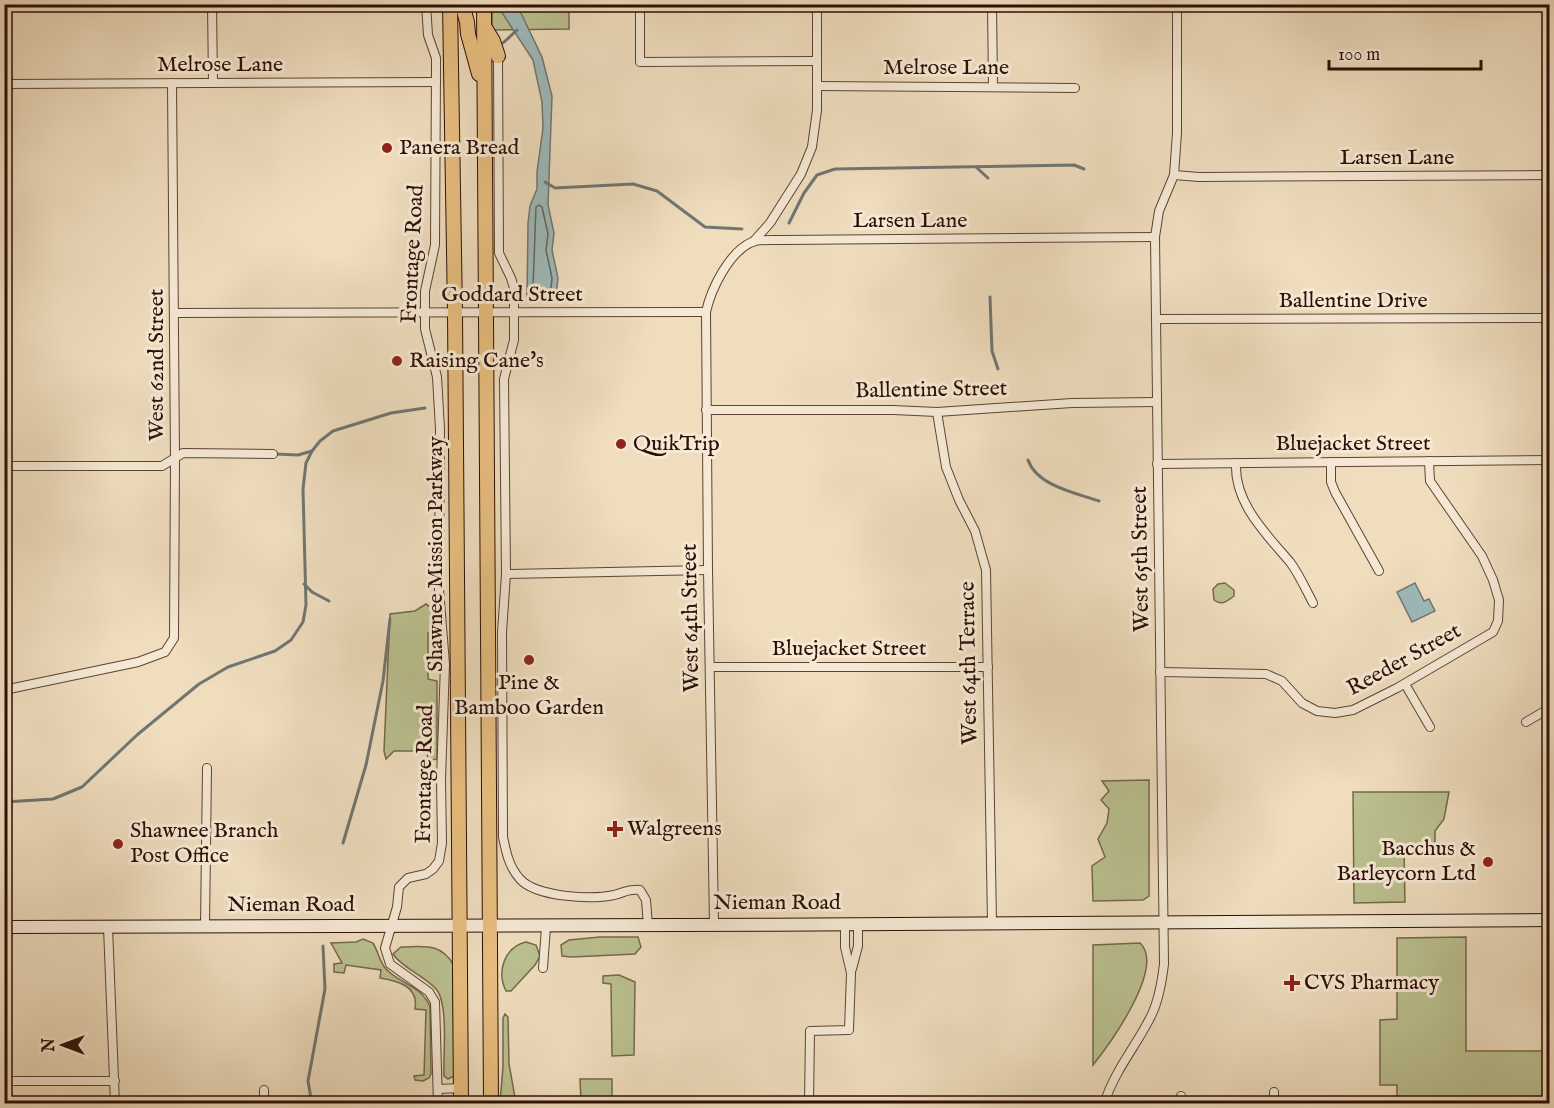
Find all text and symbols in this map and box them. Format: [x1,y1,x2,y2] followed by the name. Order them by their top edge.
[1329,33,1480,71] scale bar
[1338,44,1380,67] text: 100 m
[157,51,283,79] street label: Melrose Lane
[883,54,1009,82] street label: Melrose Lane
[399,134,520,162] place label: Panera Bread
[380,141,394,155] marker: Panera Bread
[1340,144,1454,172] street label: Larsen Lane
[395,184,431,324] street label: Frontage Road
[853,207,967,235] street label: Larsen Lane
[441,281,583,309] street label: Goddard Street
[1278,287,1428,315] street label: Ballentine Drive
[143,288,171,441] street label: West 62nd Street
[409,347,544,375] place label: Raising Cane's
[390,354,404,368] marker: Raising Cane's
[855,375,1008,405] street label: Ballentine Street
[633,430,720,458] place label: QuikTrip
[1276,430,1431,458] street label: Bluejacket Street
[422,436,450,672] street label: Shawnee Mission Parkway
[614,437,628,451] marker: QuikTrip
[1126,485,1156,632] street label: West 65th Street
[676,543,706,693] street label: West 64th Street
[954,581,984,745] street label: West 64th Terrace
[1342,617,1466,703] street label: Reeder Street
[772,635,927,663] street label: Bluejacket Street
[522,653,536,667] marker: Pine & Bamboo Garden
[454,669,604,722] place label: Pine & Bamboo Garden
[410,704,440,844] street label: Frontage Road
[627,815,722,843] place label: Walgreens
[130,817,279,870] place label: Shawnee Branch Post Office
[608,822,622,836] marker: Walgreens
[1337,835,1476,888] place label: Bacchus & Barleycorn Ltd
[111,837,125,851] marker: Shawnee Branch Post Office
[1481,855,1495,869] marker: Bacchus & Barleycorn Ltd
[713,889,841,917] street label: Nieman Road
[227,891,355,919] street label: Nieman Road
[1304,969,1439,997] place label: CVS Pharmacy
[1285,976,1299,990] marker: CVS Pharmacy
[33,1015,93,1075] north arrow
[40,1038,60,1053] text: N

